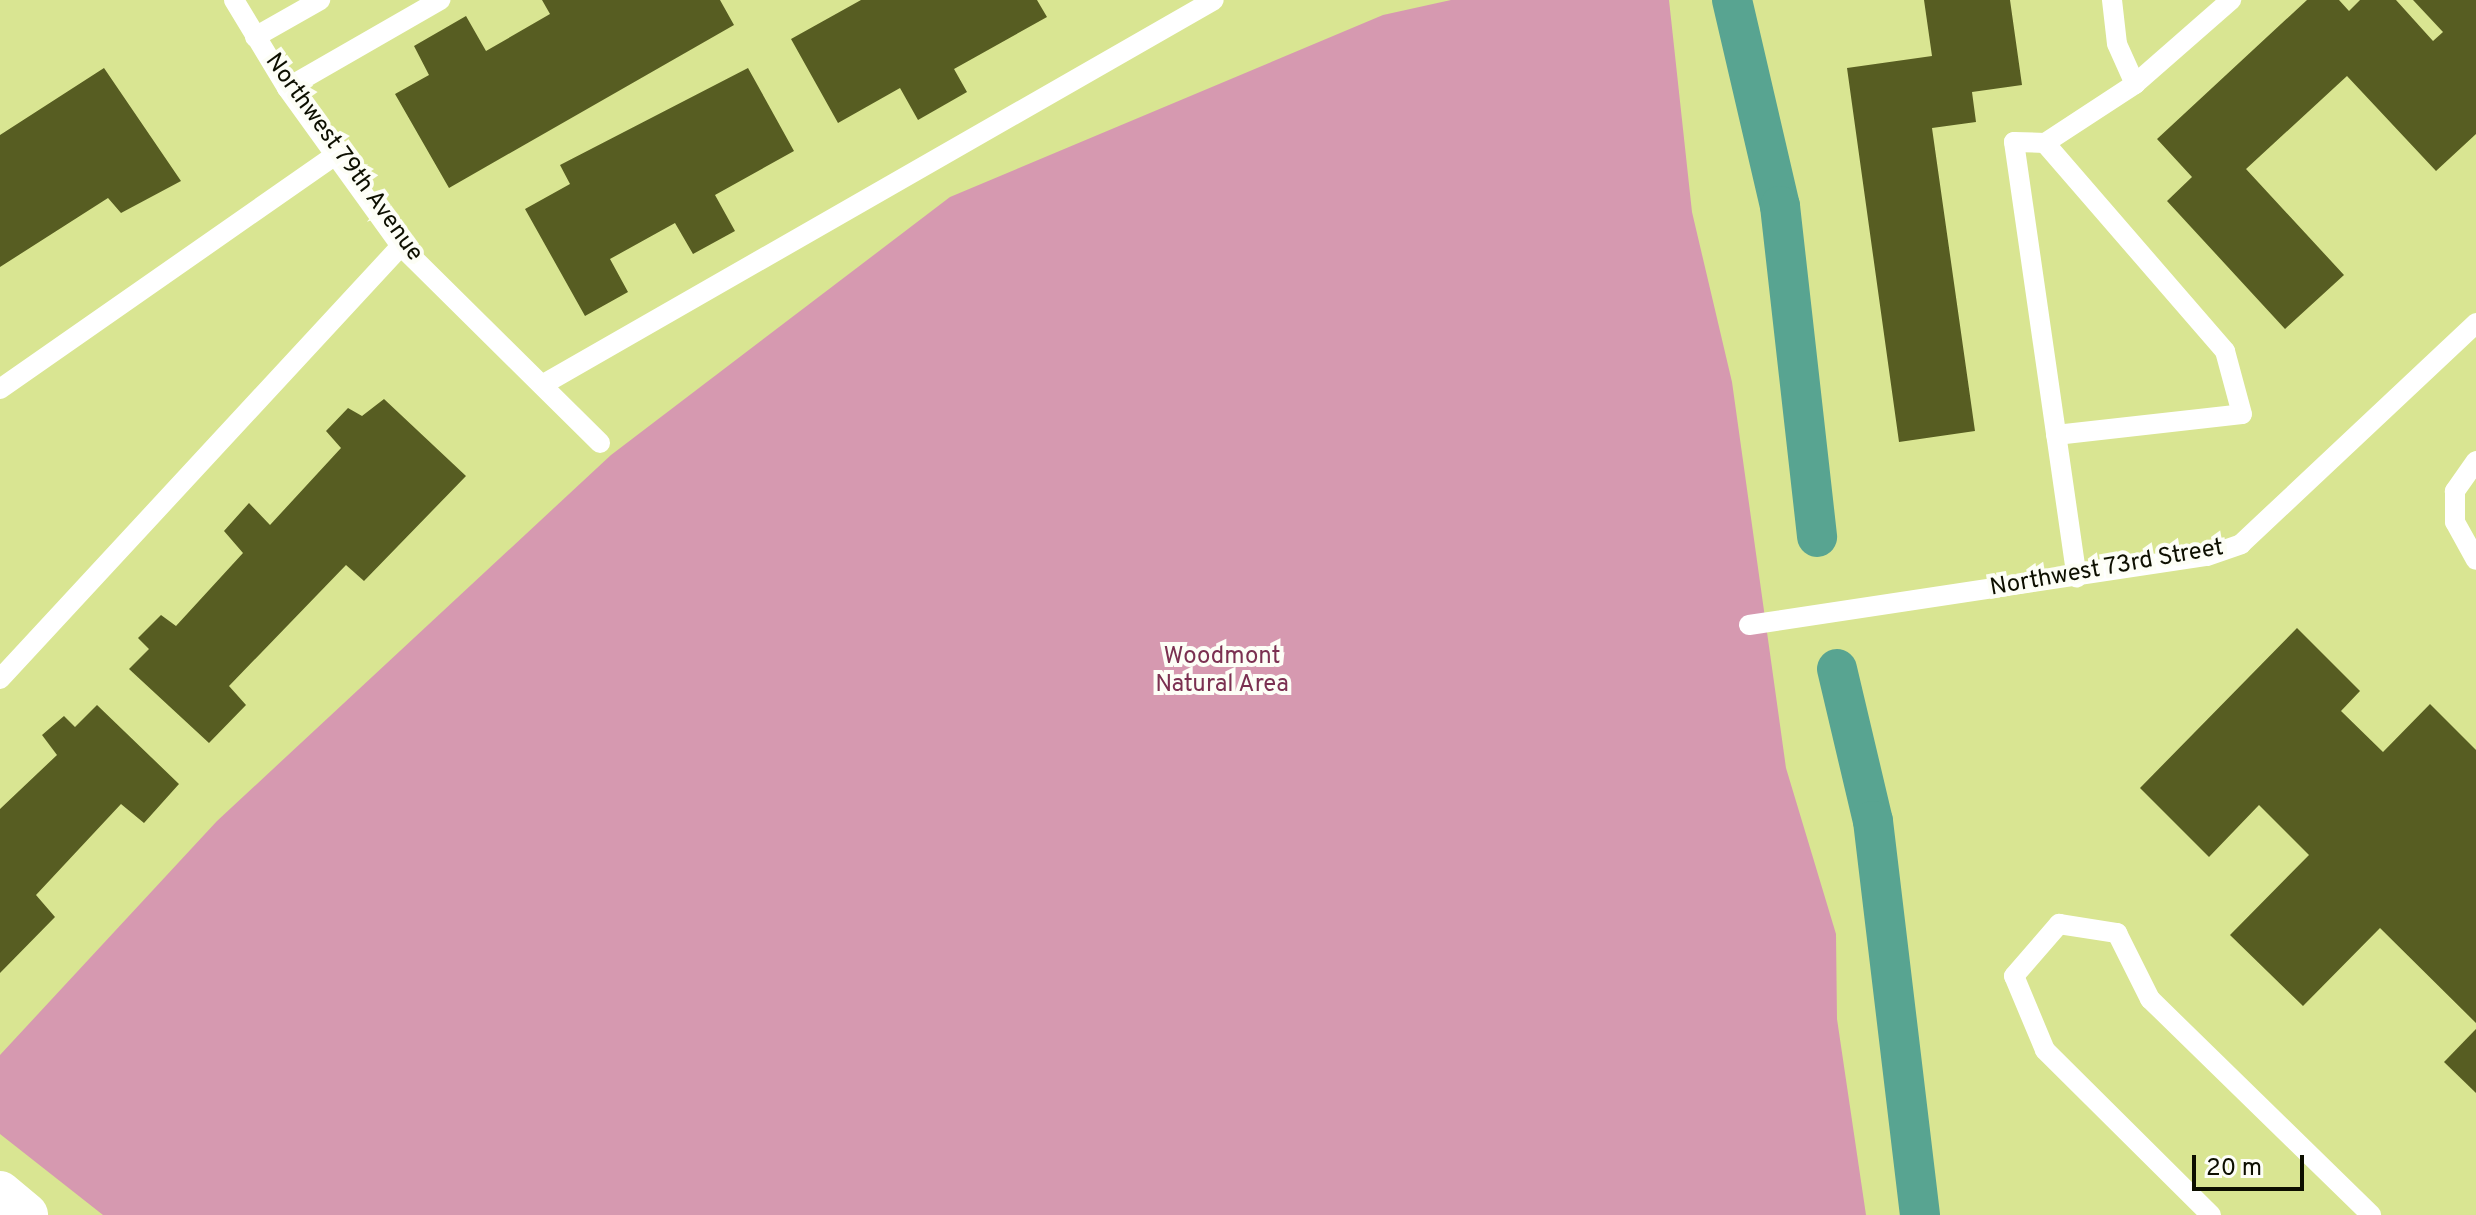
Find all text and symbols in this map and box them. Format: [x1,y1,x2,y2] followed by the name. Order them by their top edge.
[257,48,429,268] street label: Northwest 79th Avenue
[1987,534,2227,604] street label: Northwest 73rd Street
[1155,644,1289,700] park label: Woodmont Natural Area
[2196,1139,2308,1189] scale bar
[2206,1154,2262,1184] text: 20 m

